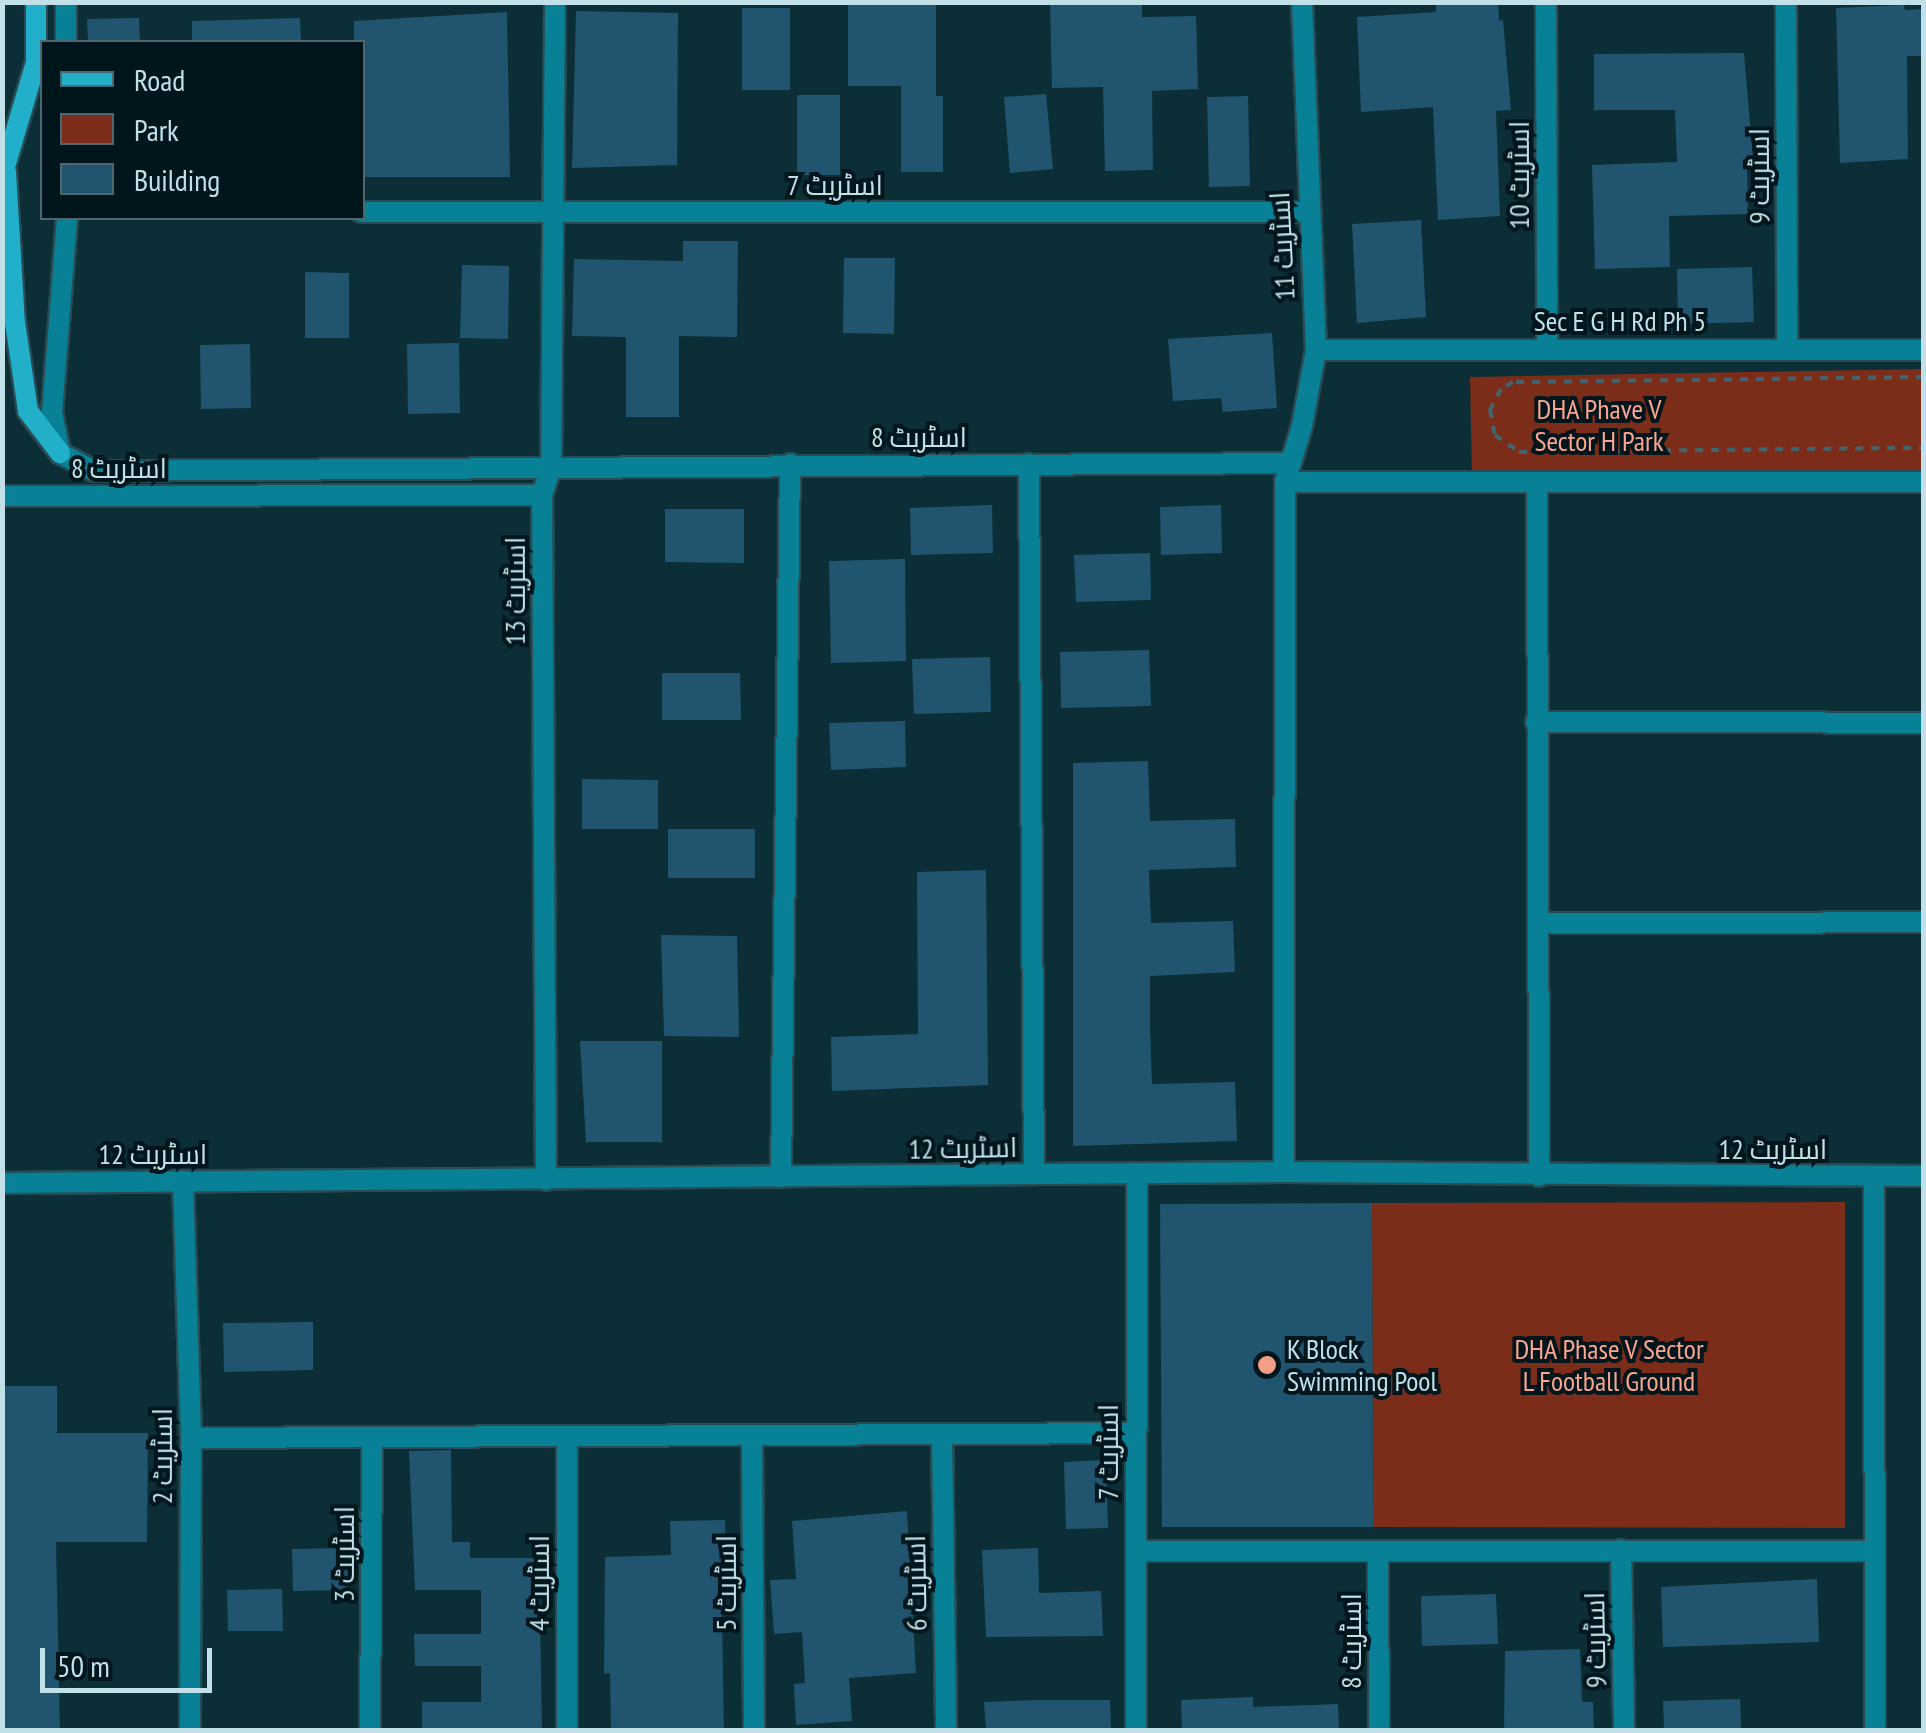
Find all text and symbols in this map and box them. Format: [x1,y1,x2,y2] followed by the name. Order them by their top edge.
[40,40,365,220] legend
[134,60,185,99] text: Road
[134,110,179,149] text: Park
[1502,121,1536,229] street label: اسٹریٹ 10
[1742,128,1776,224] street label: اسٹریٹ 9
[134,160,220,199] text: Building
[787,168,883,202] street label: اسٹریٹ 7
[1262,191,1302,301] street label: اسٹریٹ 11
[1534,304,1706,338] street label: Sec E G H Rd Ph 5
[1534,392,1664,458] park label: DHA Phave V Sector H Park
[871,420,967,454] street label: اسٹریٹ 8
[71,451,167,485] street label: اسٹریٹ 8
[498,537,532,645] street label: اسٹریٹ 13
[908,1130,1018,1166] street label: اسٹریٹ 12
[1719,1132,1827,1166] street label: اسٹریٹ 12
[99,1137,207,1171] street label: اسٹریٹ 12
[1287,1332,1437,1398] place label: K Block Swimming Pool
[1513,1332,1705,1398] park label: DHA Phase V Sector L Football Ground
[1256,1354,1278,1376] marker: K Block Swimming Pool
[1091,1404,1125,1500] street label: اسٹریٹ 7
[145,1408,179,1504] street label: اسٹریٹ 2
[327,1506,361,1602] street label: اسٹریٹ 3
[522,1535,556,1631] street label: اسٹریٹ 4
[709,1535,743,1631] street label: اسٹریٹ 5
[898,1535,934,1631] street label: اسٹریٹ 6
[1577,1592,1613,1688] street label: اسٹریٹ 9
[1334,1593,1368,1689] street label: اسٹریٹ 8
[45,1628,218,1690] scale bar
[57,1646,110,1685] text: 50 m

